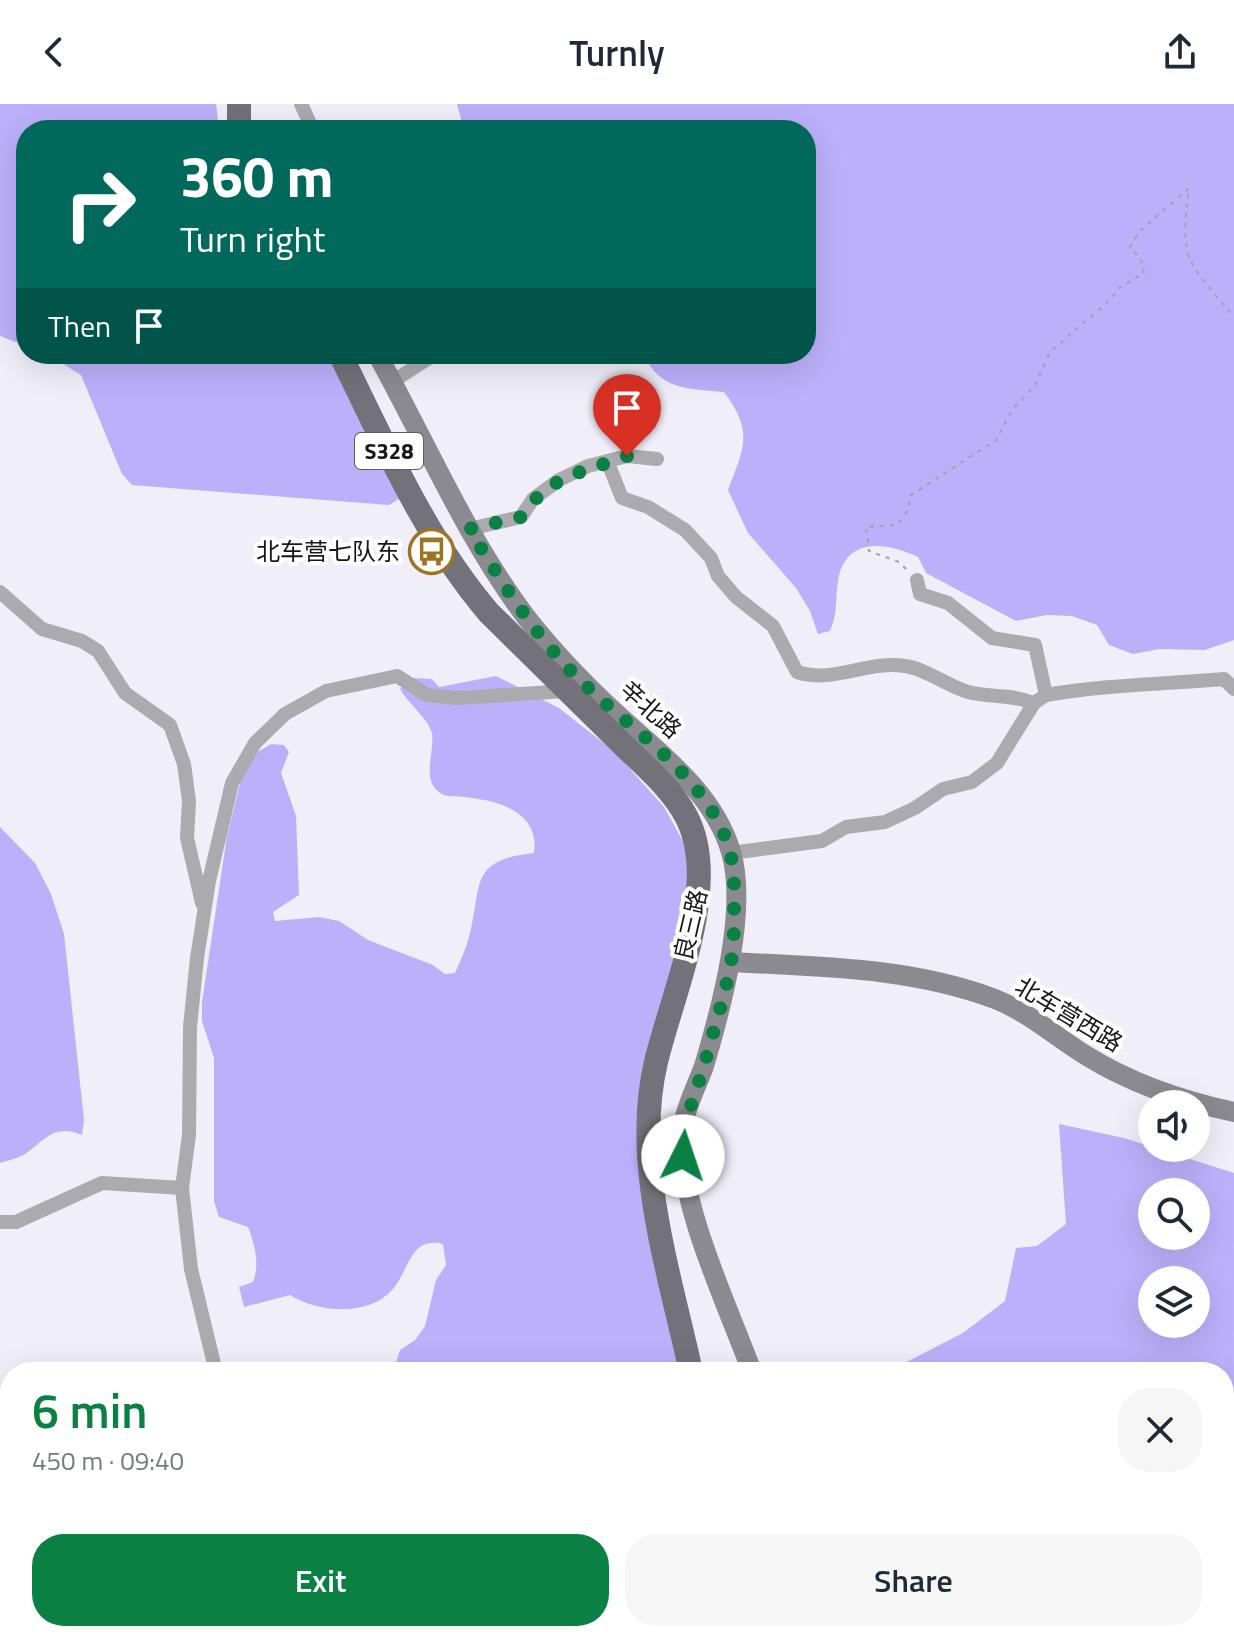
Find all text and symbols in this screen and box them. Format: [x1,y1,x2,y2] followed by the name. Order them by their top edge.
[569,25,665,80] text: Turnly
[32,30,76,74] icon: back
[1158,30,1202,74] icon: share
[180,134,333,219] text: 360 m
[48,152,152,256] icon: right
[180,211,325,266] text: Turn right
[48,303,111,349] text: Then
[127,304,171,348] icon: arrive
[593,374,661,456] pin
[605,386,649,430] icon: arrive
[355,433,423,469] road number: S328
[407,527,455,575] bus stop icon: 北车营七队东
[256,533,400,569] place label: 北车营七队东
[612,672,690,746] street label: 辛北路
[664,886,716,964] street label: 良三路
[1008,968,1130,1060] street label: 北车营西路
[1138,1090,1210,1338] map controls
[1138,1090,1210,1162] button: sound
[641,1114,725,1198] position arrow
[1138,1178,1210,1250] button: search
[1138,1266,1210,1338] button: layers
[32,1374,147,1447] text: 6 min
[1118,1388,1202,1472] button: close
[32,1441,184,1480] text: 450 m · 09:40
[32,1534,609,1626] button: Exit
[625,1534,1202,1626] button: Share

